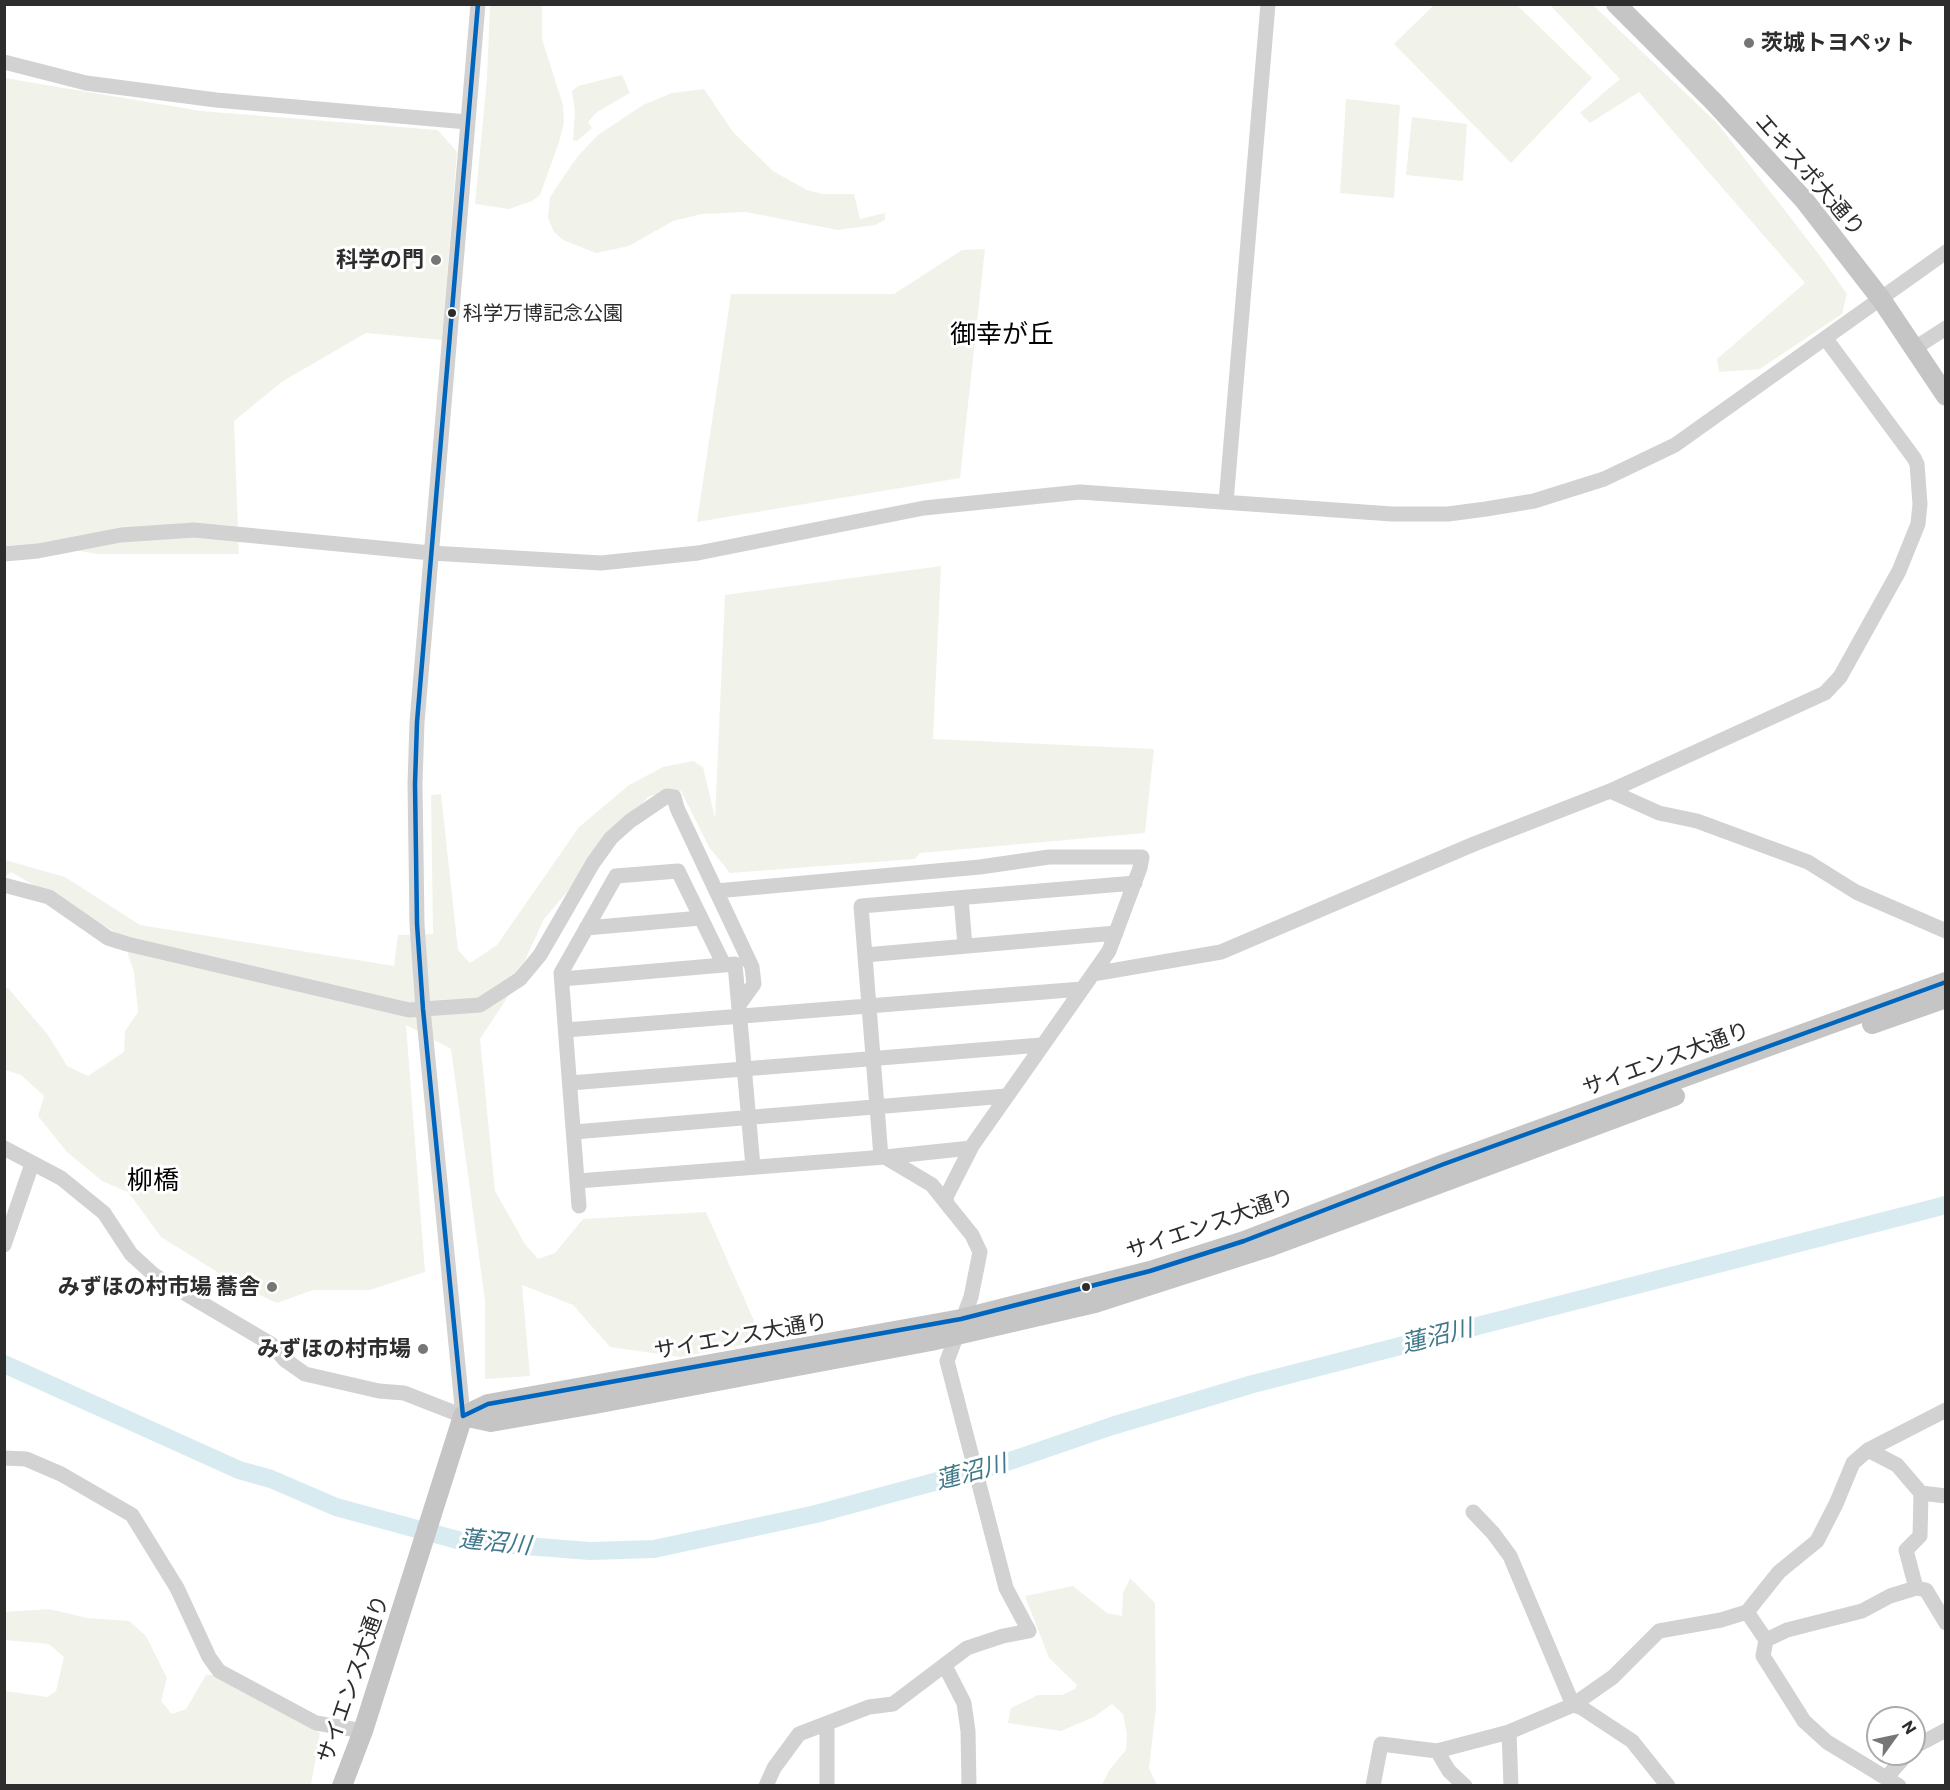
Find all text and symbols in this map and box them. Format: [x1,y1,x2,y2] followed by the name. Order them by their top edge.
[1761,30,1915,56] place label: 茨城トヨペット
[1742,36,1756,50] marker: 茨城トヨペット
[1750,108,1870,242] street label: エキスポ大通り
[336,247,424,273] place label: 科学の門
[429,253,443,267] marker: 科学の門
[463,301,623,325] place label: 科学万博記念公園
[446,307,458,319] marker: 科学万博記念公園
[950,318,1054,350] district label: 御幸が丘
[1579,1016,1753,1102] street label: サイエンス大通り
[127,1164,179,1196] district label: 柳橋
[1122,1183,1298,1265] street label: サイエンス大通り
[58,1274,260,1300] place label: みずほの村市場 蕎舎
[265,1280,279,1294] marker: みずほの村市場 蕎舎
[1080,1281,1092,1293] unlabelled marker
[652,1308,830,1364] street label: サイエンス大通り
[1399,1313,1475,1359] water label: 蓮沼川
[257,1336,411,1362] place label: みずほの村市場
[416,1342,430,1356] marker: みずほの村市場
[932,1449,1010,1495] water label: 蓮沼川
[458,1524,532,1560] water label: 蓮沼川
[312,1591,394,1767] street label: サイエンス大通り
[1866,1706,1926,1766] north arrow
[1899,1717,1921,1737] text: N

